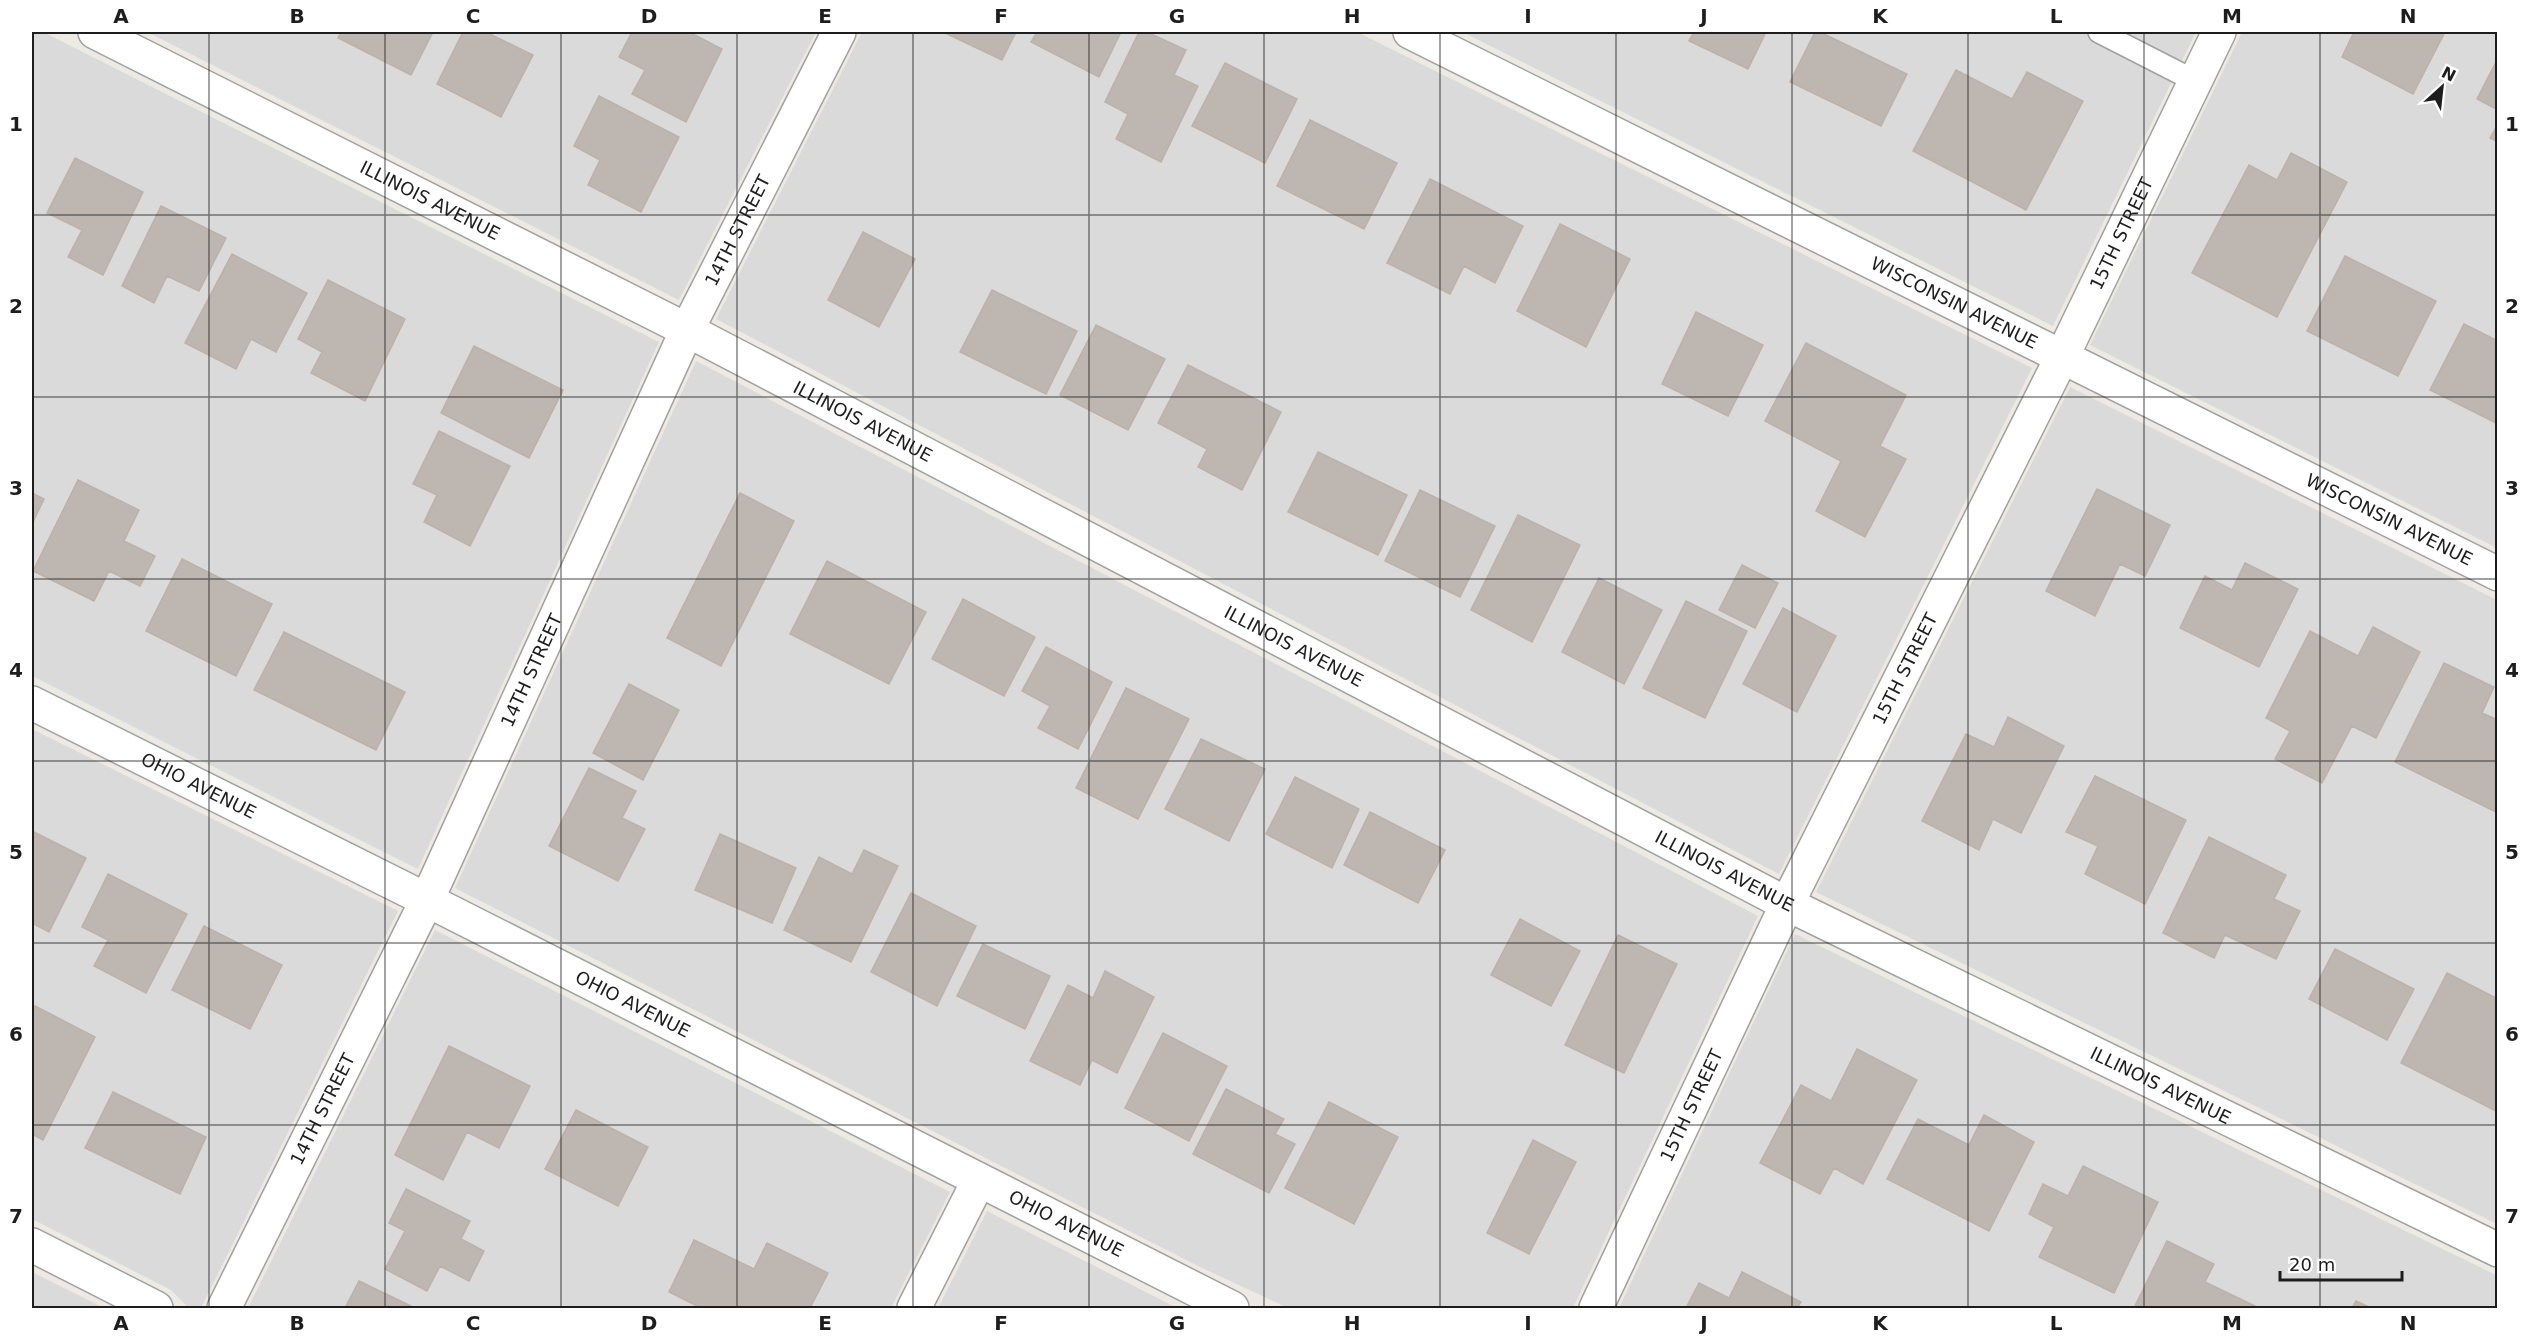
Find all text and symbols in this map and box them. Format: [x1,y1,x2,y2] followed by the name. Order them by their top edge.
[113,4,129,28] text: A
[289,4,305,28] text: B
[466,4,480,28] text: C
[641,4,657,28] text: D
[818,4,832,28] text: E
[994,4,1008,28] text: F
[1169,4,1185,28] text: G
[1344,4,1360,28] text: H
[1524,4,1532,28] text: I
[1698,4,1708,28] text: J
[1872,4,1889,28] text: K
[2050,4,2063,28] text: L
[2222,4,2242,28] text: M
[2400,4,2416,28] text: N
[2412,57,2472,117] north arrow
[2438,63,2459,86] text: N
[9,112,23,136] text: 1
[2505,112,2519,136] text: 1
[357,156,504,244] street label: ILLINOIS AVENUE
[700,170,775,289] street label: 14TH STREET
[2085,173,2157,293] street label: 15TH STREET
[1868,252,2041,353] street label: WISCONSIN AVENUE
[9,294,23,318] text: 2
[2505,294,2519,318] text: 2
[790,376,936,466] street label: ILLINOIS AVENUE
[2303,469,2476,570] street label: WISCONSIN AVENUE
[9,476,23,500] text: 3
[2505,476,2519,500] text: 3
[1221,601,1367,691] street label: ILLINOIS AVENUE
[1868,609,1942,728] street label: 15TH STREET
[496,610,567,730] street label: 14TH STREET
[9,658,23,682] text: 4
[2505,658,2519,682] text: 4
[138,748,260,823] street label: OHIO AVENUE
[1652,826,1798,916] street label: ILLINOIS AVENUE
[9,840,23,864] text: 5
[2505,840,2519,864] text: 5
[572,966,694,1042] street label: OHIO AVENUE
[9,1022,23,1046] text: 6
[2505,1022,2519,1046] text: 6
[2087,1042,2235,1128] street label: ILLINOIS AVENUE
[1656,1045,1727,1165] street label: 15TH STREET
[286,1049,359,1168] street label: 14TH STREET
[1006,1186,1127,1261] street label: OHIO AVENUE
[9,1204,23,1228] text: 7
[2505,1204,2519,1228] text: 7
[2280,1244,2402,1282] scale bar
[2289,1254,2335,1275] text: 20 m
[113,1311,129,1335] text: A
[289,1311,305,1335] text: B
[466,1311,480,1335] text: C
[641,1311,657,1335] text: D
[818,1311,832,1335] text: E
[994,1311,1008,1335] text: F
[1169,1311,1185,1335] text: G
[1344,1311,1360,1335] text: H
[1524,1311,1532,1335] text: I
[1698,1311,1708,1335] text: J
[1872,1311,1889,1335] text: K
[2050,1311,2063,1335] text: L
[2222,1311,2242,1335] text: M
[2400,1311,2416,1335] text: N

